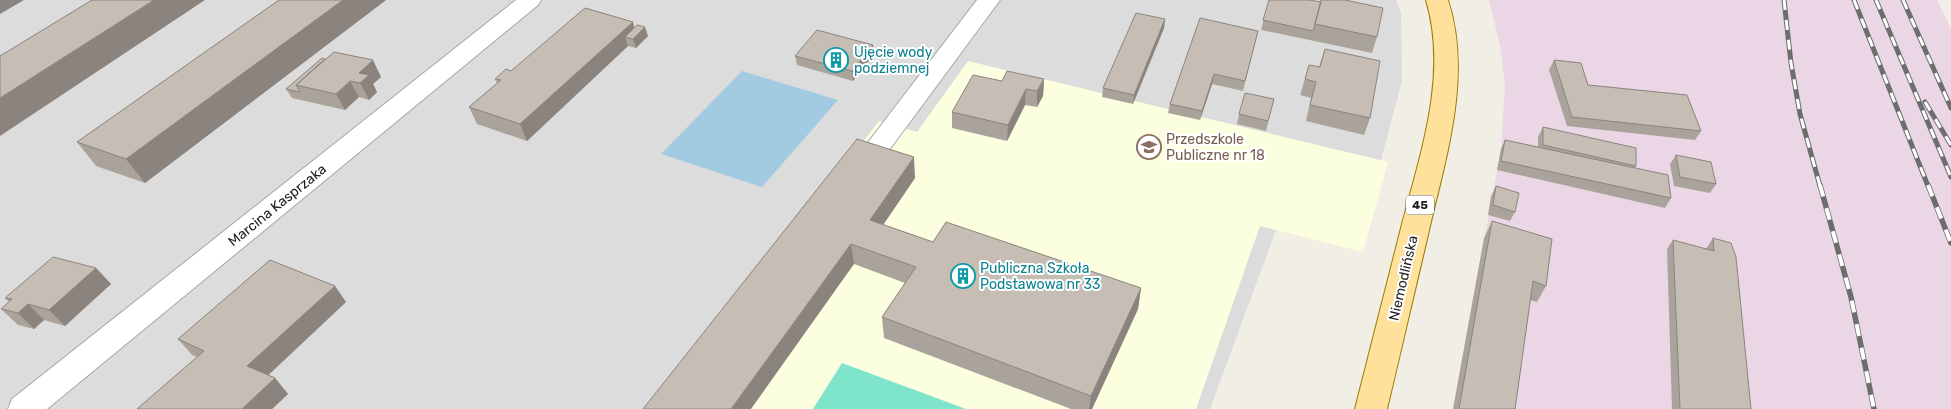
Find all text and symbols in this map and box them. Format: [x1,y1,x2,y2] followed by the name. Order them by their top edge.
[854,44,933,77] place label: Ujęcie wody podziemnej
[823,47,849,73] building icon: Ujęcie wody podziemnej
[1166,131,1265,164] place label: Przedszkole Publiczne nr 18
[1136,134,1162,160] school or university icon: Przedszkole Publiczne nr 18
[225,161,330,250] street label: Marcina Kasprzaka
[1406,196,1434,214] road number: 45
[1385,234,1422,322] street label: Niemodlińska
[980,260,1100,293] place label: Publiczna Szkoła Podstawowa nr 33
[950,263,976,289] building icon: Publiczna Szkoła Podstawowa nr 33

